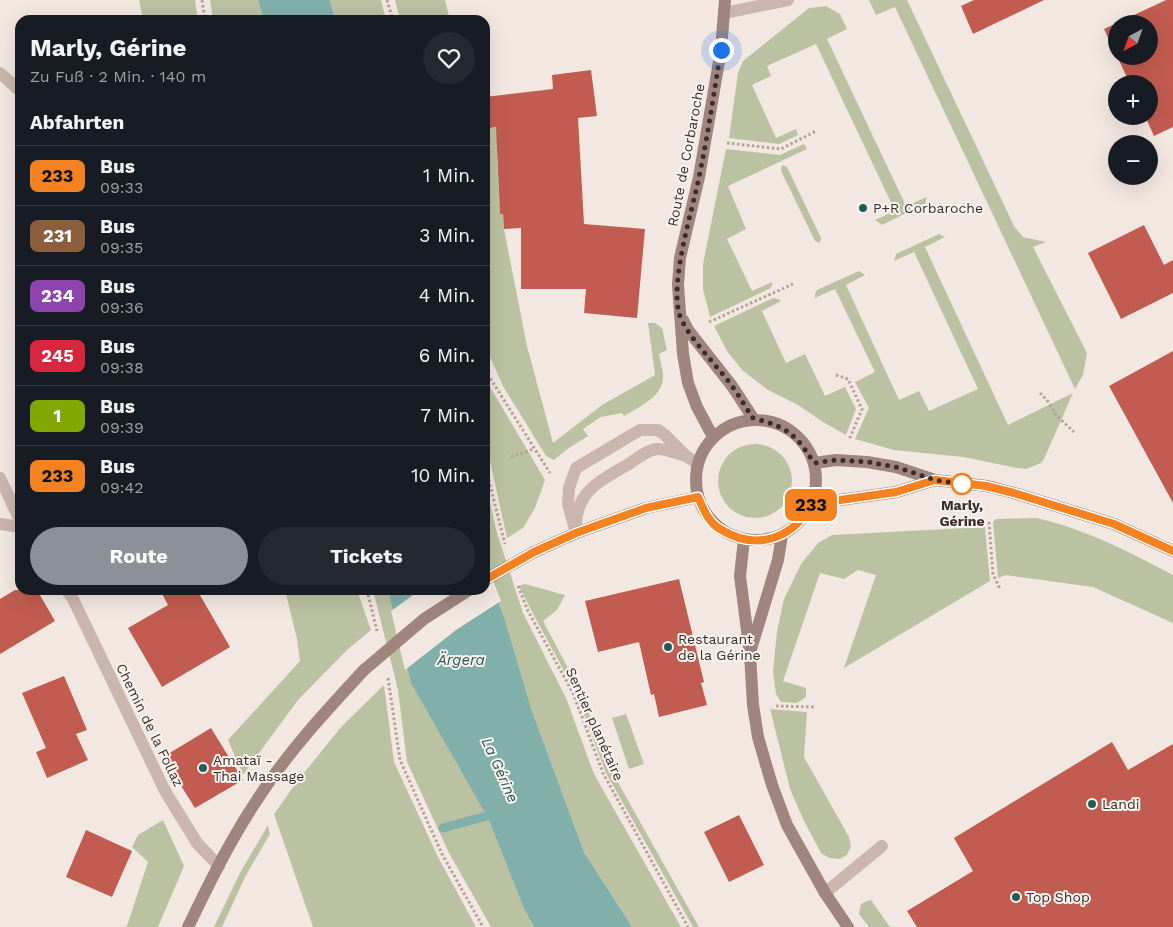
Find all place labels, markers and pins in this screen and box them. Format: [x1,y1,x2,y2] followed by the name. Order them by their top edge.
[873,200,983,216] place label: P+R Corbaroche
[857,202,869,214] marker: P+R Corbaroche
[951,473,973,495] marker: Marly, Gérine
[939,497,985,529] place label: Marly, Gérine
[678,631,761,663] place label: Restaurant de la Gérine
[662,641,674,653] marker: Restaurant de la Gérine
[213,752,304,784] place label: Amataï - Thai Massage
[197,762,209,774] marker: Amataï - Thai Massage
[1102,796,1139,812] place label: Landi
[1086,798,1098,810] marker: Landi
[1026,889,1090,905] place label: Top Shop
[1010,891,1022,903] marker: Top Shop

